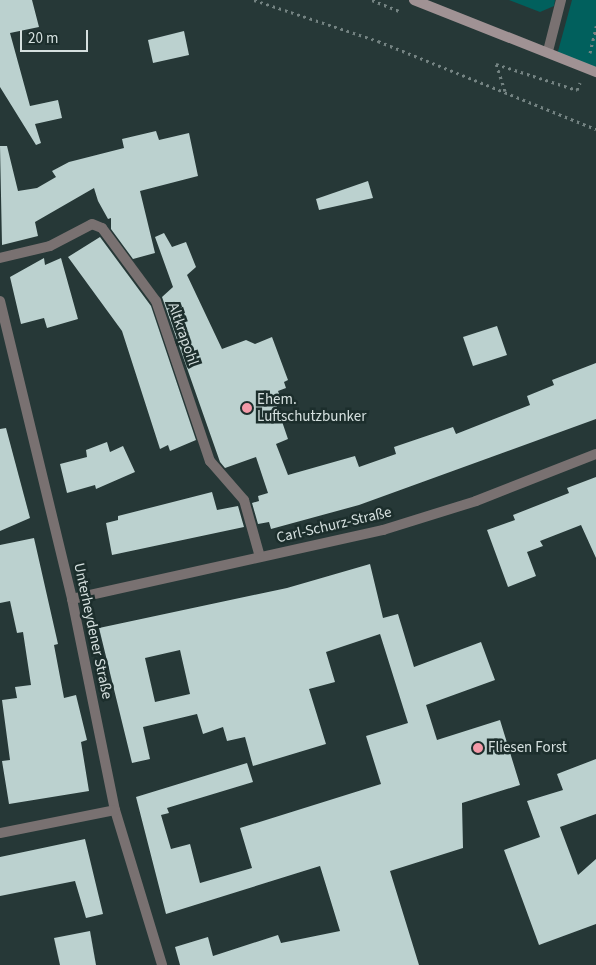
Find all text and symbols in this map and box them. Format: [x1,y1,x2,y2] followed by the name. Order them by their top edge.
[22,20,90,52] scale bar
[28,28,58,49] text: 20 m
[164,300,202,368] street label: Altkrapohl
[257,390,366,425] place label: Ehem. Luftschutzbunker
[241,402,253,414] marker: Ehem. Luftschutzbunker
[275,503,393,547] street label: Carl-Schurz-Straße
[70,561,116,701] street label: Unterheydener Straße
[488,739,567,757] place label: Fliesen Forst
[472,742,484,754] marker: Fliesen Forst

